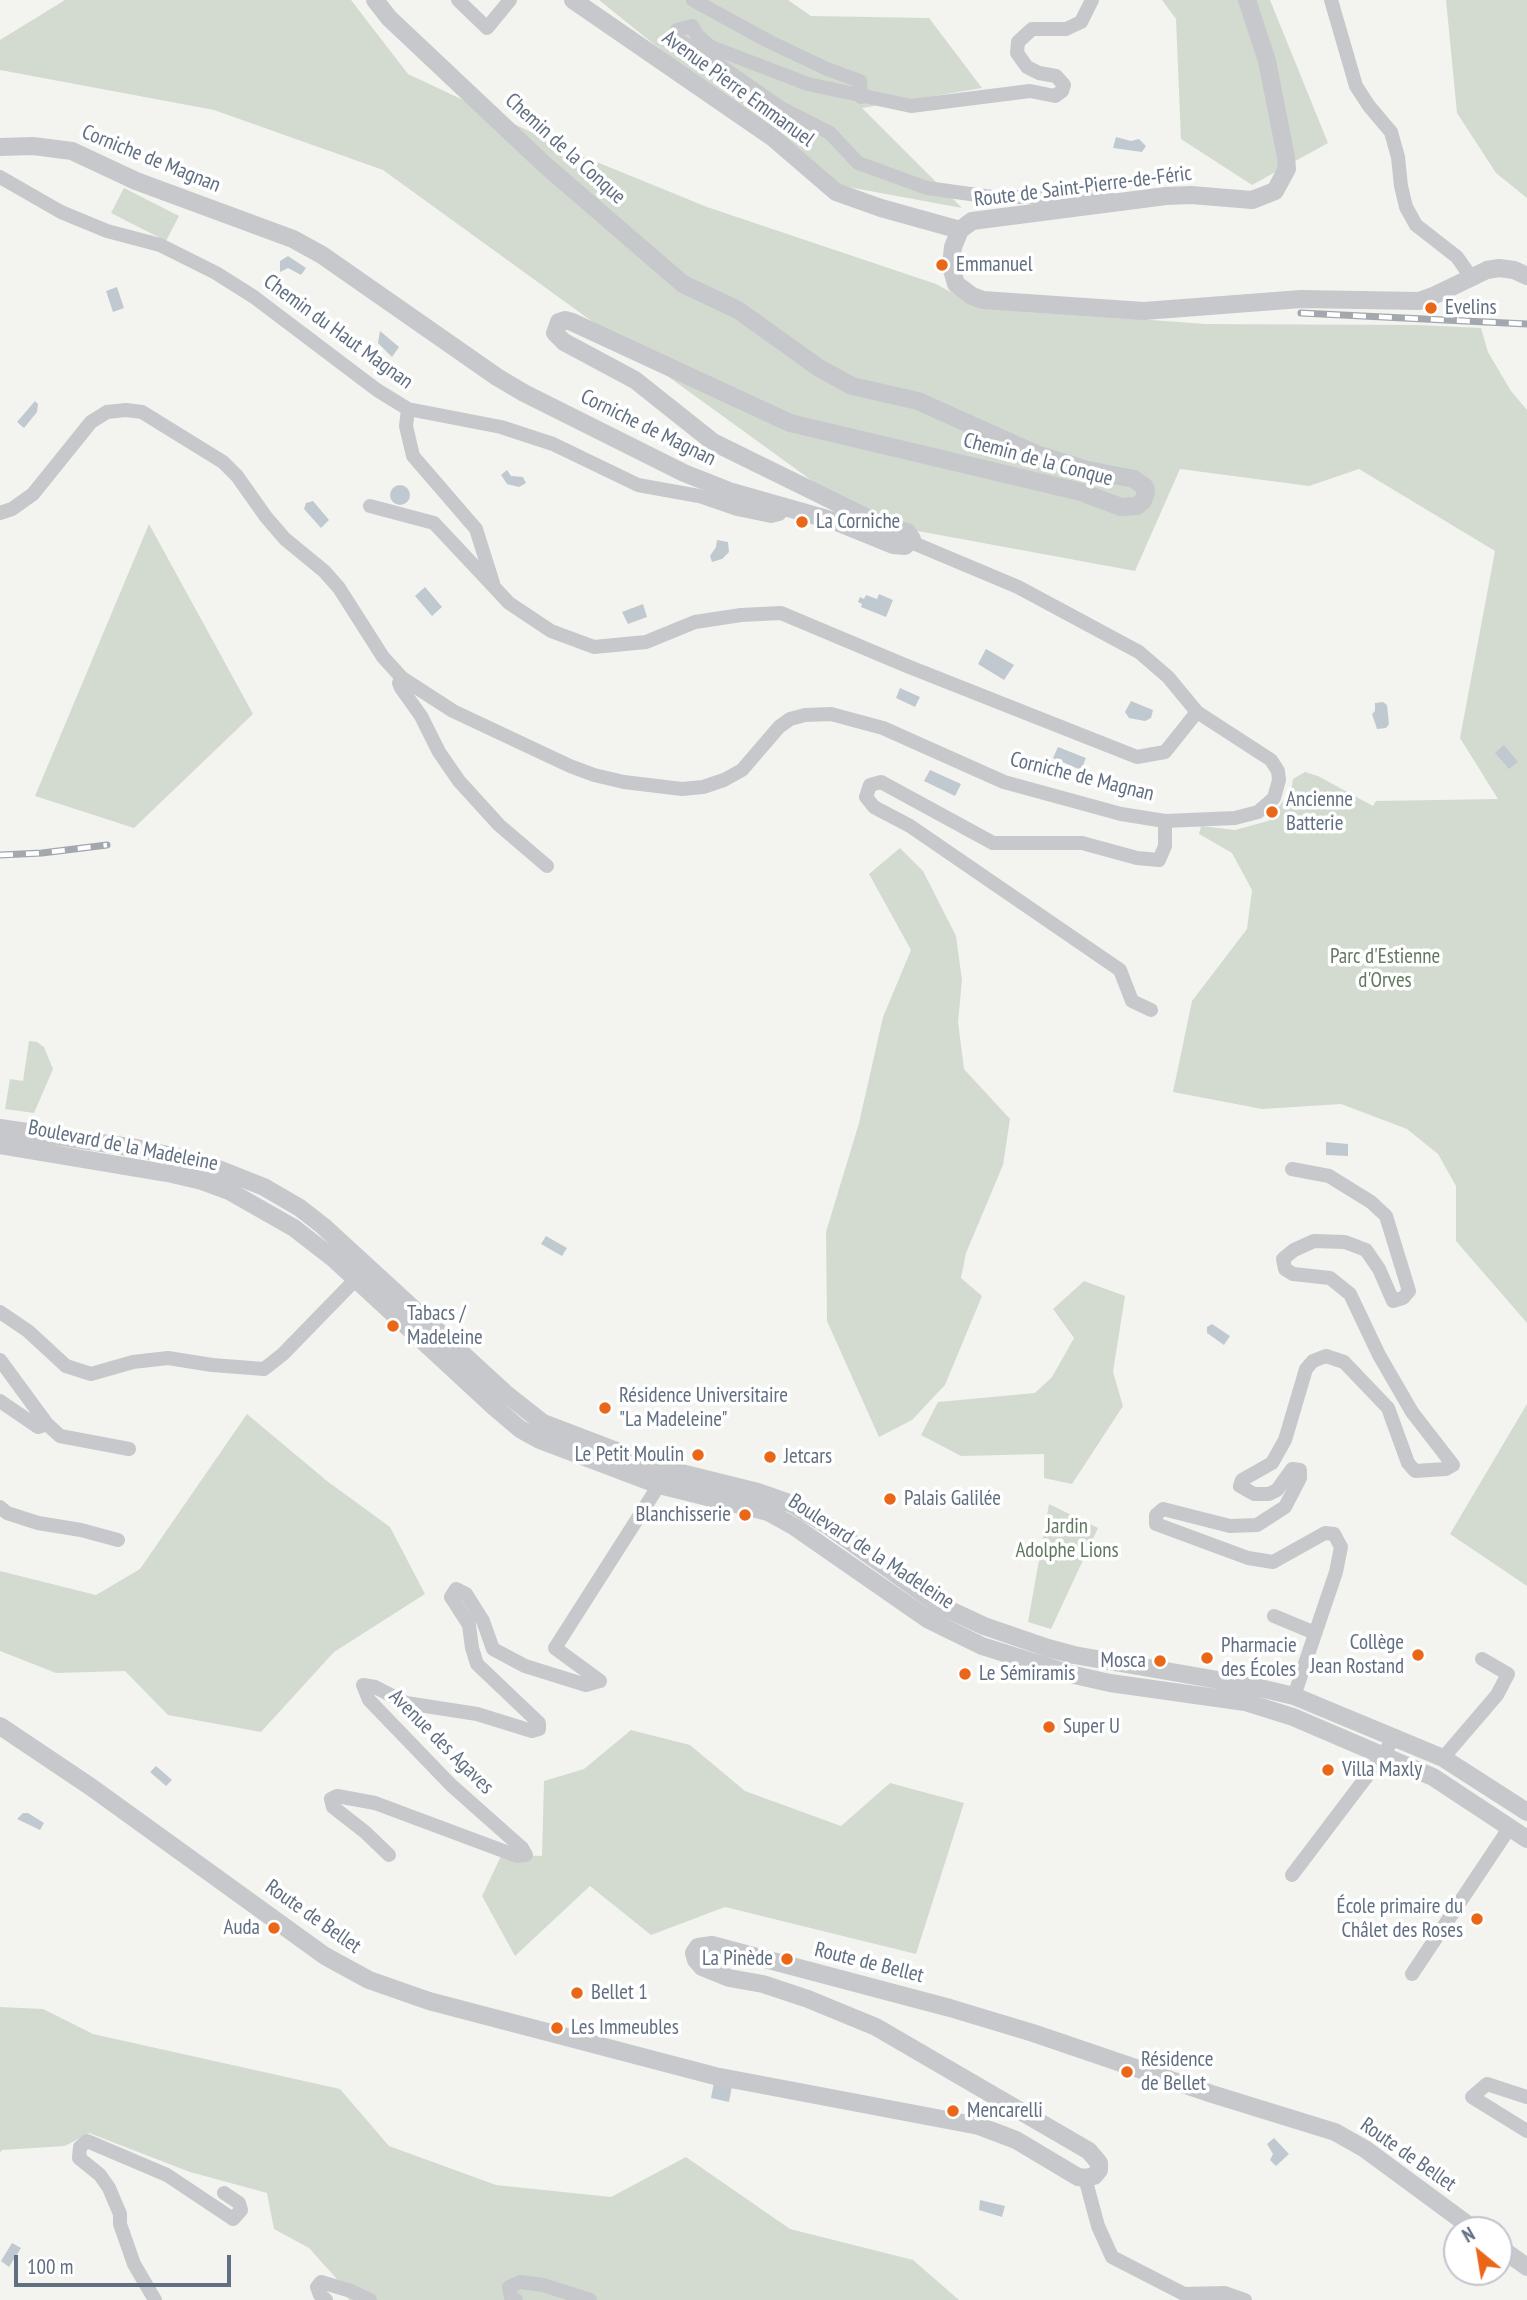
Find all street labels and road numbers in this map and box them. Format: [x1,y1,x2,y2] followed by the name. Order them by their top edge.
[657,25,819,153] street label: Avenue Pierre Emmanuel
[500,88,630,210] street label: Chemin de la Conque
[78,120,224,198] street label: Corniche de Magnan
[973,161,1193,213] street label: Route de Saint-Pierre-de-Féric
[258,269,418,395] street label: Chemin du Haut Magnan
[576,384,720,472] street label: Corniche de Magnan
[961,428,1115,492] street label: Chemin de la Conque
[1007,747,1157,807] street label: Corniche de Magnan
[26,1115,220,1177] street label: Boulevard de la Madeleine
[783,1489,959,1615] street label: Boulevard de la Madeleine
[383,1684,499,1800] street label: Avenue des Agaves
[260,1875,366,1959] street label: Route de Bellet
[812,1937,926,1989] street label: Route de Bellet
[1355,2113,1461,2197] street label: Route de Bellet

